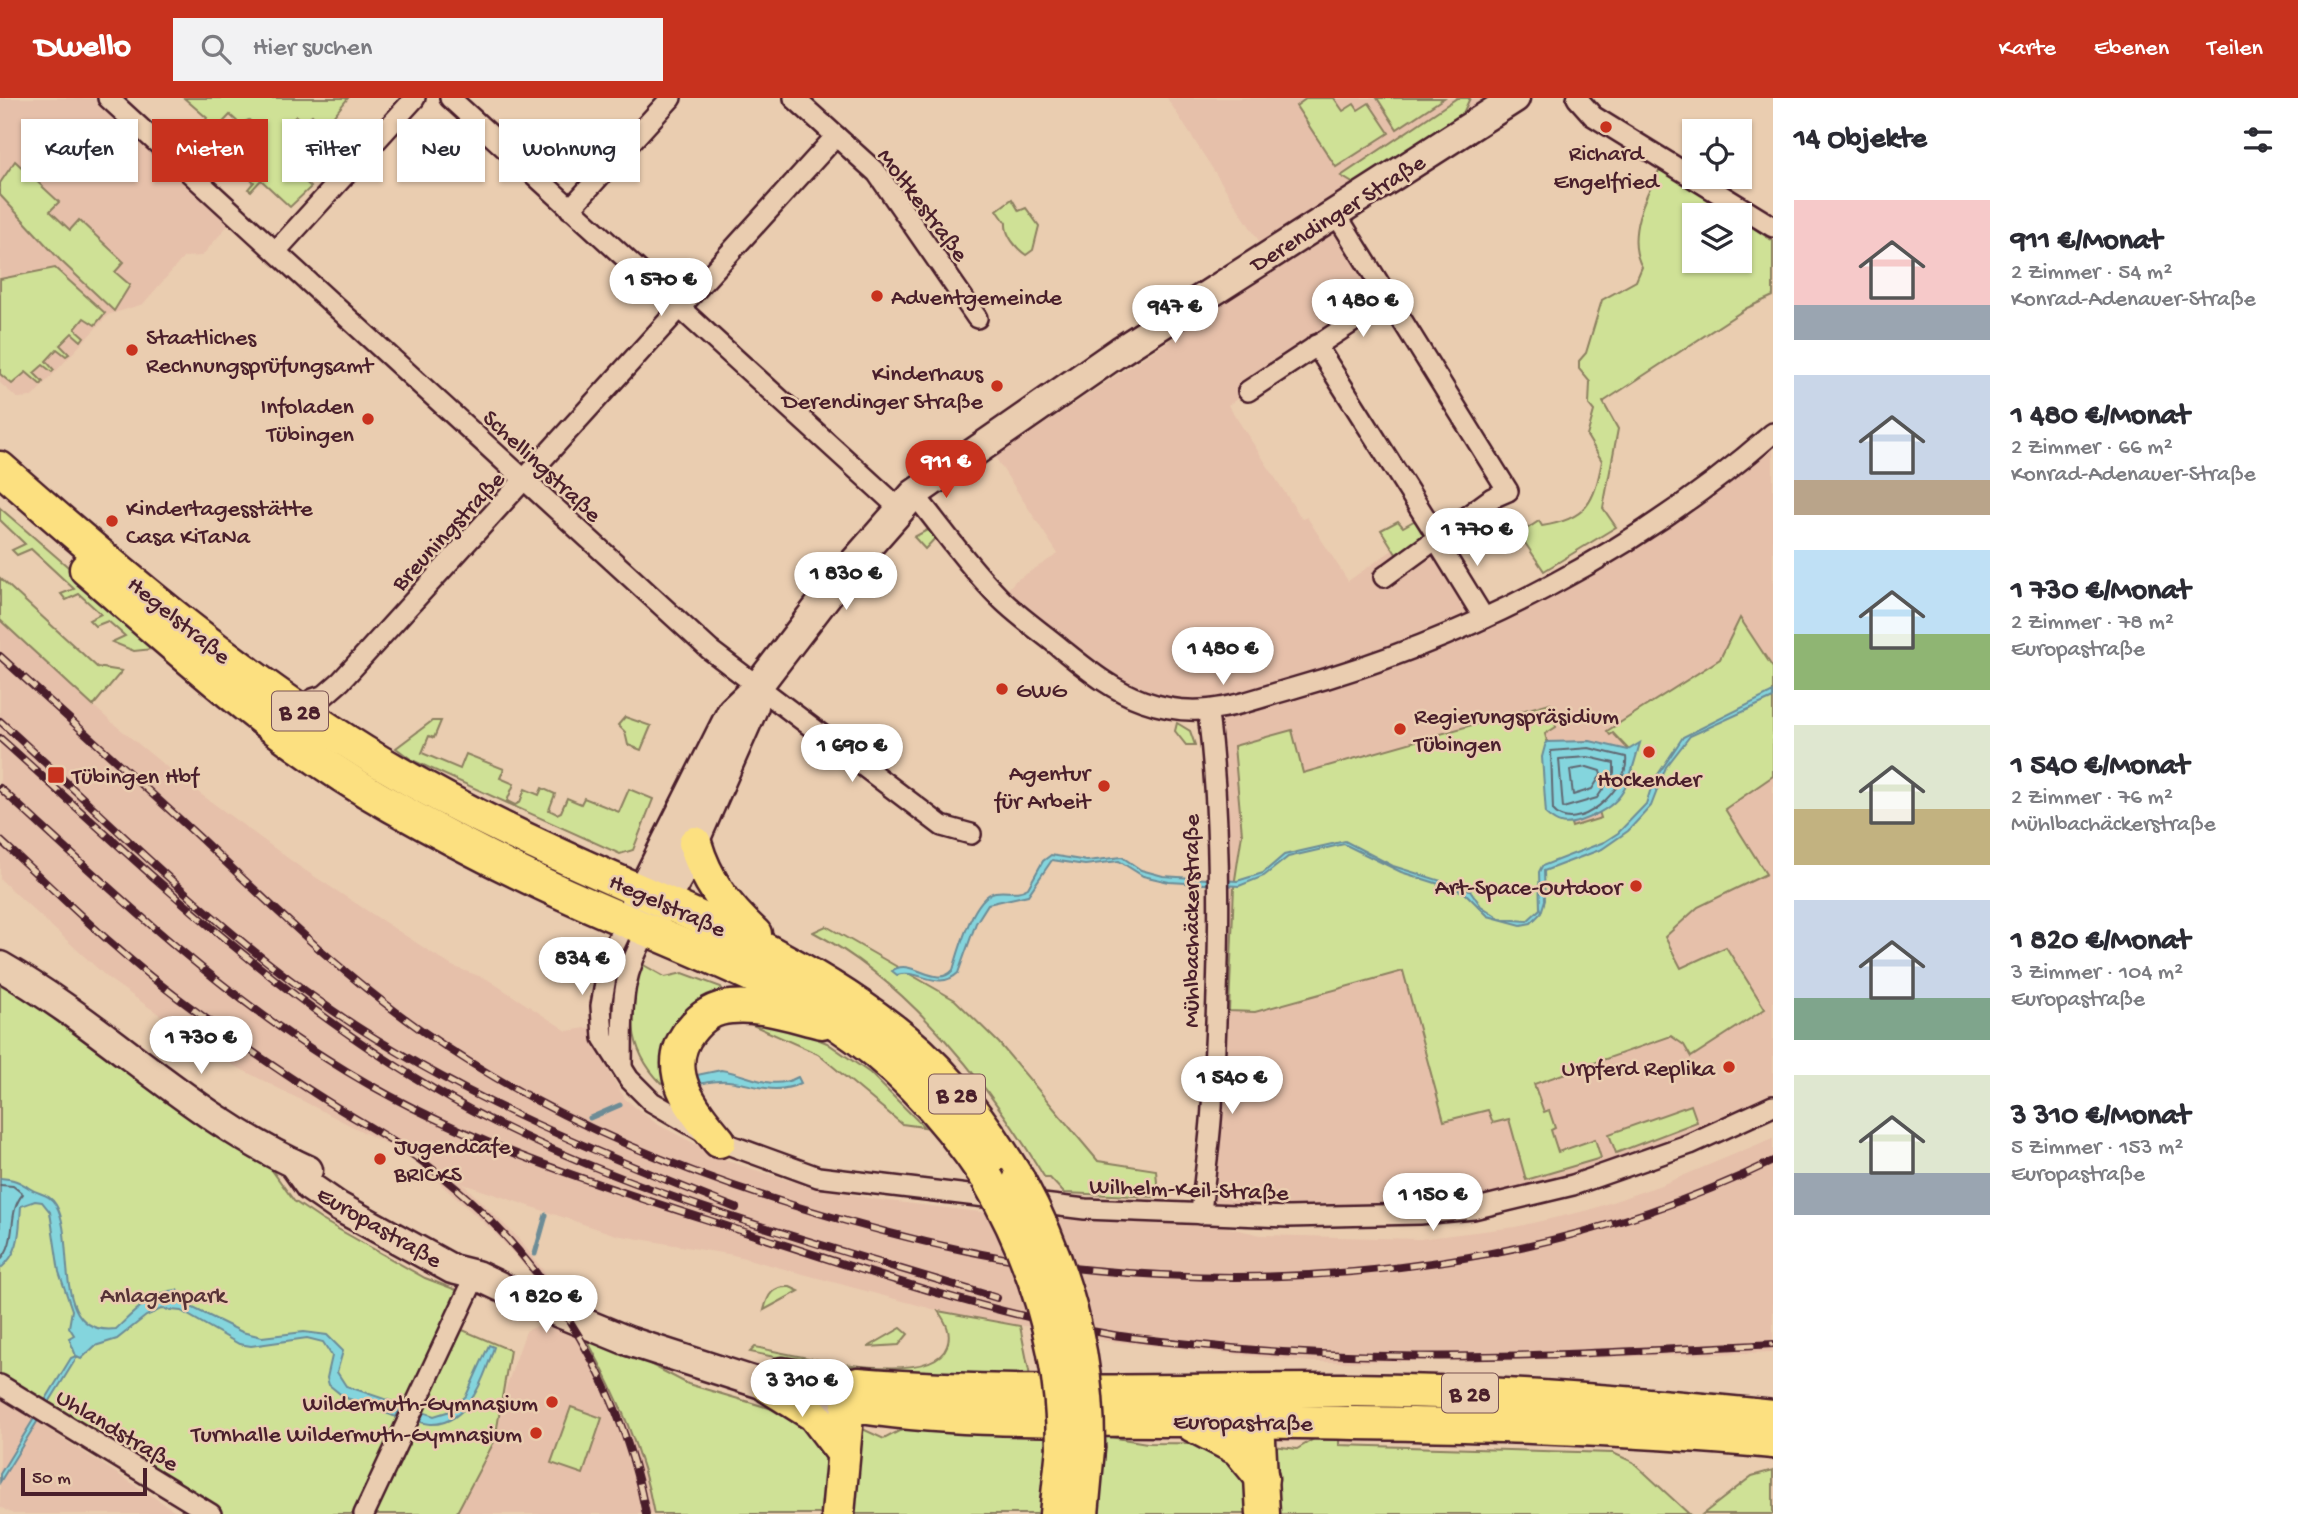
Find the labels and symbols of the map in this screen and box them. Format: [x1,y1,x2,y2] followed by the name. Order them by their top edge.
[1598,119,1614,135] marker: Richard Engelfried
[1553,141,1661,198] place label: Richard Engelfried
[869,144,974,269] street label: Moltkestraße
[1244,149,1432,282] street label: Derendinger Straße
[596,258,726,318] pin: 1 570 €
[1298,280,1428,339] pin: 1 480 €
[891,285,1063,314] place label: Adventgemeinde
[1126,286,1224,345] pin: 947 €
[869,288,885,304] marker: Adventgemeinde
[146,325,375,382] place label: Staatliches Rechnungsprüfungsamt
[124,342,140,358] marker: Staatliches Rechnungsprüfungsamt
[780,361,984,418] place label: Kinderhaus Derendinger Straße
[989,378,1005,394] marker: Kinderhaus Derendinger Straße
[261,394,355,451] place label: Infoladen Tübingen
[475,405,607,531] street label: Schellingstraße
[360,411,376,427] marker: Infoladen Tübingen
[897,440,995,500] pin: 911 €
[386,466,513,599] street label: Breuningstraße
[126,496,313,553] place label: Kindertagesstätte Casa KiTaNa
[1412,508,1542,568] pin: 1 770 €
[104,513,120,529] marker: Kindertagesstätte Casa KiTaNa
[781,552,911,612] pin: 1 830 €
[120,571,236,673] street label: Hegelstraße
[1158,628,1288,687] pin: 1 480 €
[1016,678,1068,707] place label: GWG
[994,681,1010,697] marker: GWG
[272,692,328,730] road number: B 28
[1412,704,1619,761] place label: Regierungspräsidium Tübingen
[1392,721,1408,737] marker: Regierungspräsidium Tübingen
[787,724,917,784] pin: 1 690 €
[1641,744,1657,760] marker: Hockender
[994,761,1093,818] place label: Agentur für Arbeit
[70,764,200,793] place label: Tübingen Hbf
[46,765,66,785] marker: Tübingen Hbf
[1597,767,1703,796] place label: Hockender
[1096,778,1112,794] marker: Agentur für Arbeit
[1179,814,1208,1028] street label: Mühlbachäckerstraße
[604,869,730,946] street label: Hegelstraße
[1435,875,1625,904] place label: Art-Space-Outdoor
[1628,878,1644,894] marker: Art-Space-Outdoor
[533,937,631,997] pin: 834 €
[136,1016,266,1076] pin: 1 730 €
[1167,1056,1297,1116] pin: 1 540 €
[1562,1056,1716,1085] place label: Urpferd Replika
[1721,1059,1737,1075] marker: Urpferd Replika
[929,1074,985,1113] road number: B 28
[393,1134,511,1191] place label: Jugendcafe BRICKS
[372,1151,388,1167] marker: Jugendcafe BRICKS
[1089,1174,1290,1209] street label: Wilhelm-Keil-Straße
[1368,1174,1498,1233] pin: 1 150 €
[310,1182,447,1277] street label: Europastraße
[481,1276,611,1335] pin: 1 820 €
[100,1283,228,1312] park label: Anlagenpark
[737,1360,867,1419] pin: 3 310 €
[1442,1374,1498,1412] road number: B 28
[49,1384,183,1480] street label: Uhlandstraße
[303,1391,538,1420] place label: Wildermuth-Gymnasium
[544,1394,560,1410] marker: Wildermuth-Gymnasium
[1173,1409,1314,1440] street label: Europastraße
[189,1422,522,1451] place label: Turnhalle Wildermuth-Gymnasium
[528,1425,544,1441] marker: Turnhalle Wildermuth-Gymnasium
[21,1465,147,1497] scale bar

